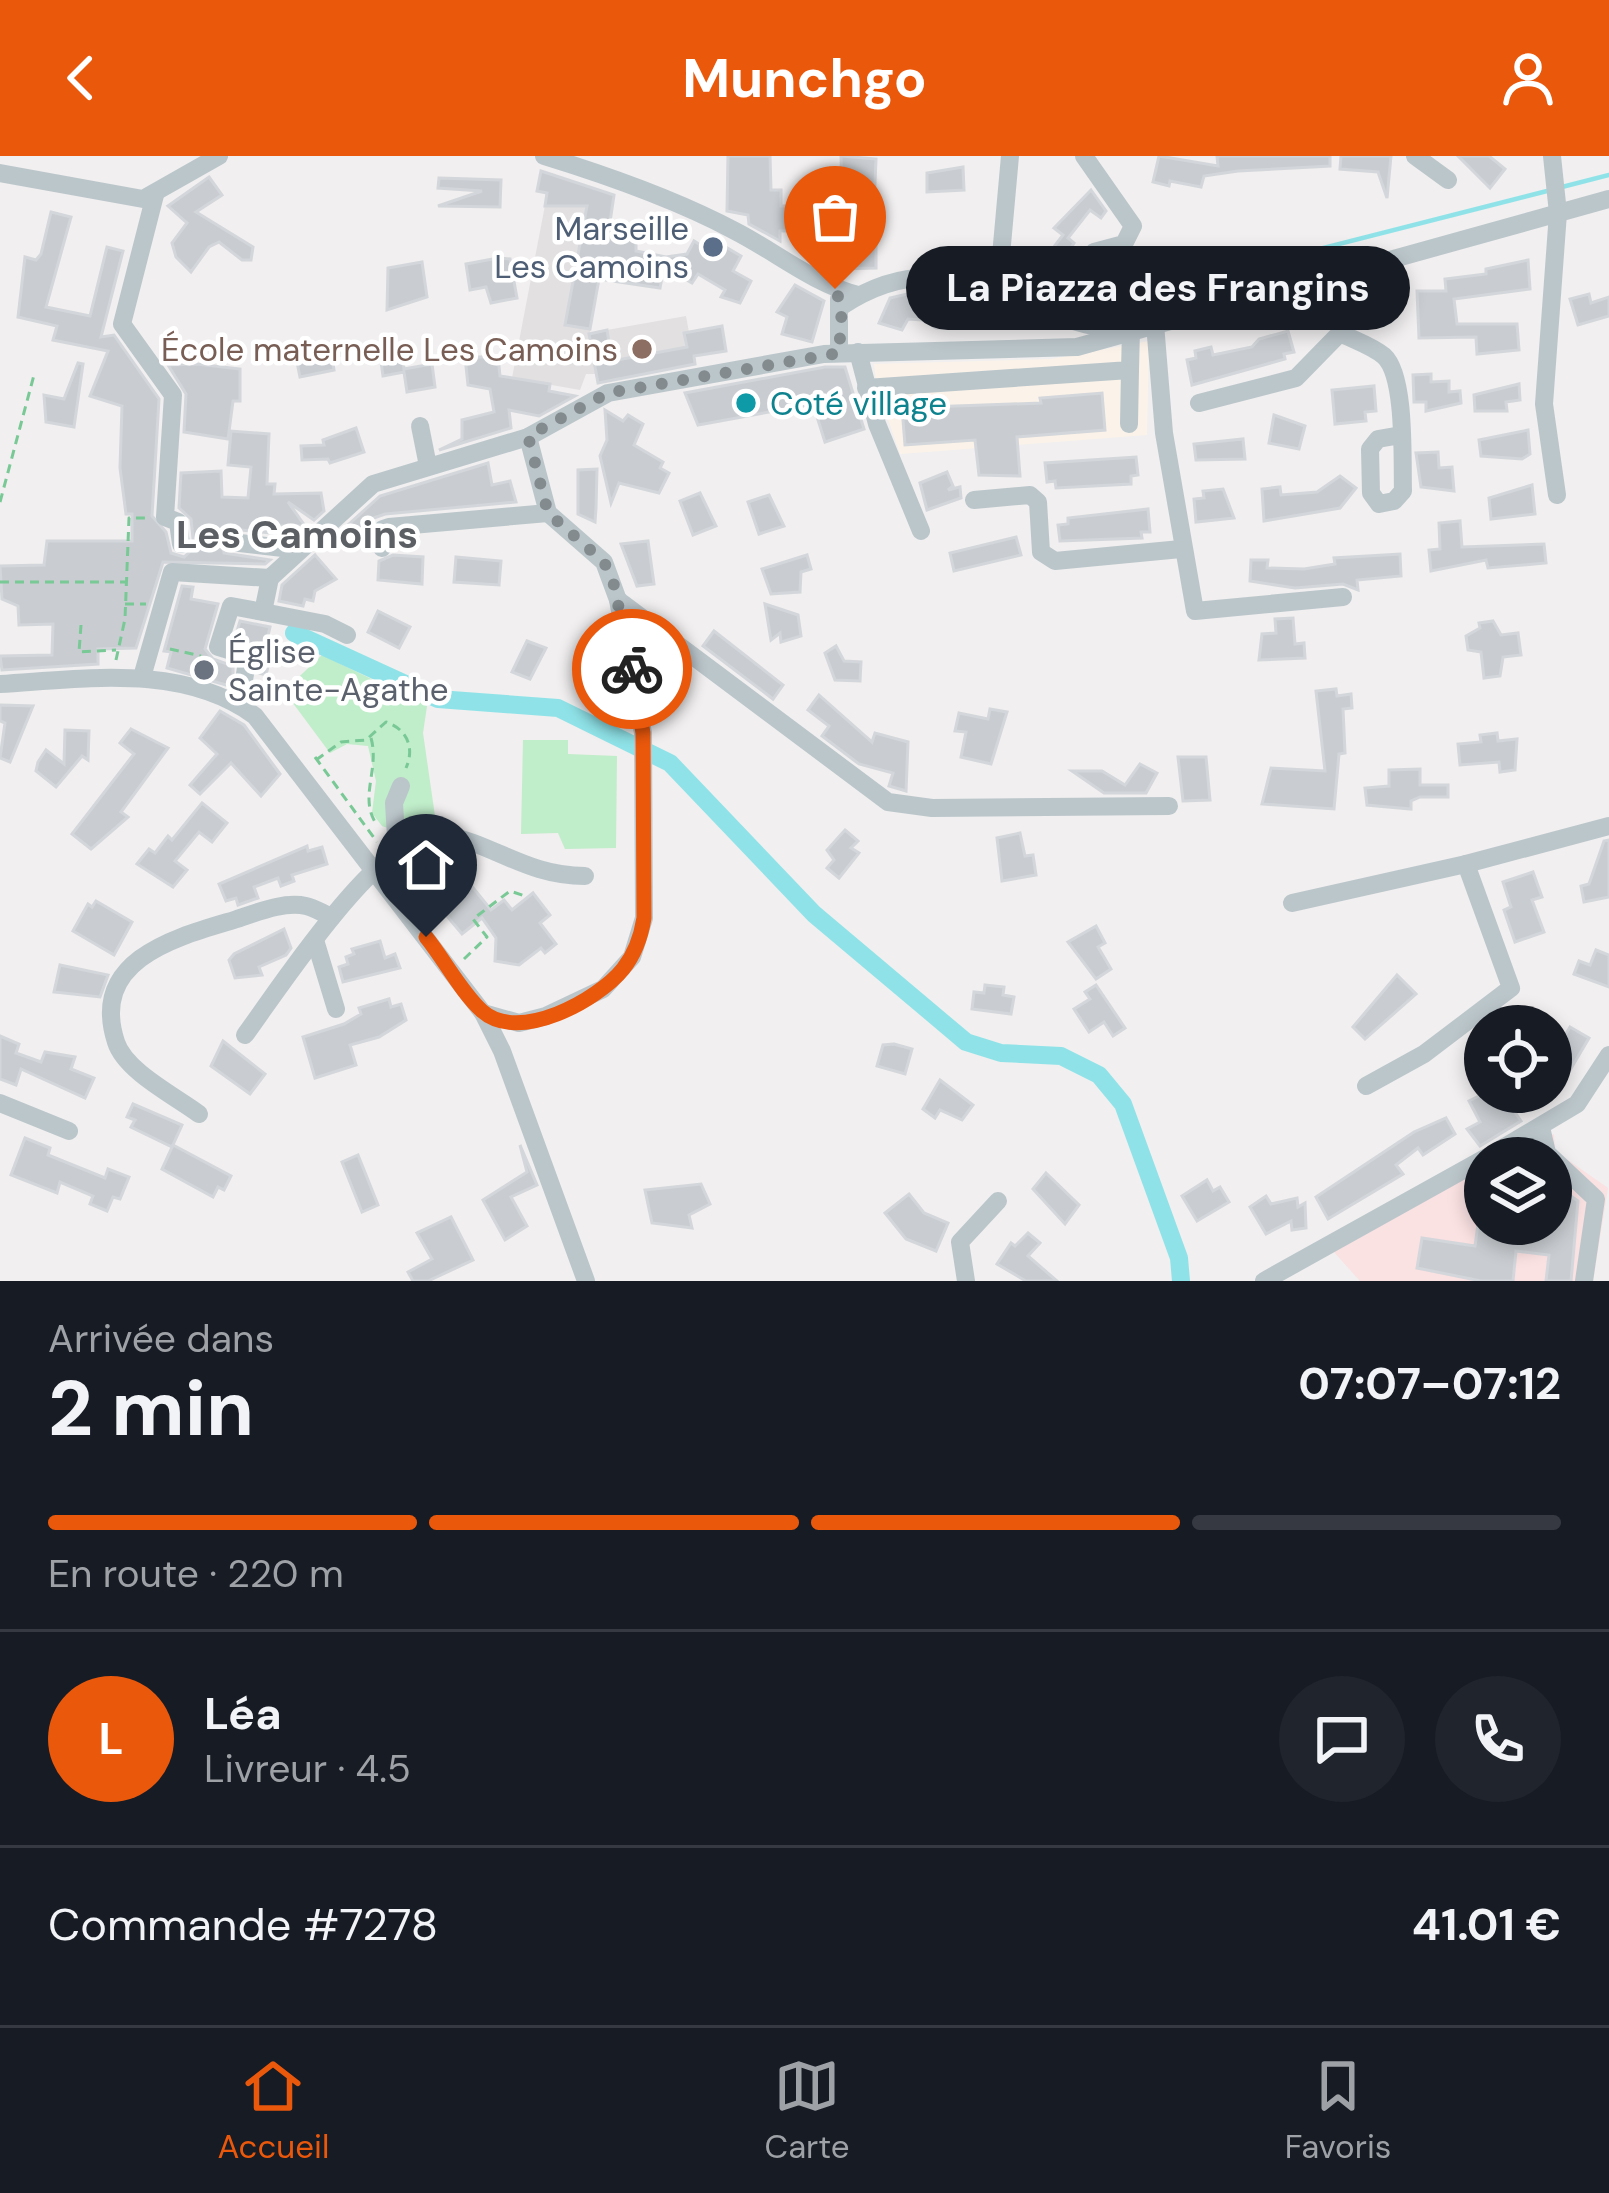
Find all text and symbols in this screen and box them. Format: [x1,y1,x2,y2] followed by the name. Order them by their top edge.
[682,43,927,114] text: Munchgo
[48,45,114,111] icon: back
[1495,45,1561,111] icon: person
[784,166,886,289] pin
[802,184,868,250] icon: bag
[494,207,689,288] place label: Marseille Les Camoins
[700,234,726,260] marker: Marseille Les Camoins
[907,247,1411,331] callout: La Piazza des Frangins
[946,262,1370,313] text: La Piazza des Frangins
[161,328,618,371] place label: École maternelle Les Camoins
[629,336,655,362] marker: École maternelle Les Camoins
[770,382,947,425] place label: Coté village
[733,390,759,416] marker: Coté village
[176,509,418,560] district label: Les Camoins
[572,609,692,729] courier
[228,630,449,711] place label: Église Sainte-Agathe
[599,636,665,702] icon: bike
[191,657,217,683] marker: Église Sainte-Agathe
[375,814,477,937] pin
[393,832,459,898] icon: home
[1464,1005,1572,1245] map controls
[1464,1005,1572,1113] button: locate
[1464,1137,1572,1245] button: layers
[48,1313,274,1364] text: Arrivée dans
[1298,1354,1561,1413] text: 07:07–07:12
[48,1358,254,1459] text: 2 min
[48,1548,344,1599] text: En route · 220 m
[1279,1676,1405,1802] button: chat
[1435,1676,1561,1802] button: phone
[204,1684,282,1743] text: Léa
[98,1709,124,1768] text: L
[204,1743,411,1794] text: Livreur · 4.5
[48,1895,438,1954] text: Commande #7278
[1412,1895,1561,1954] text: 41.01 €
[218,2053,329,2168] tab: Accueil
[764,2053,850,2168] tab: Carte
[1285,2053,1391,2168] tab: Favoris

